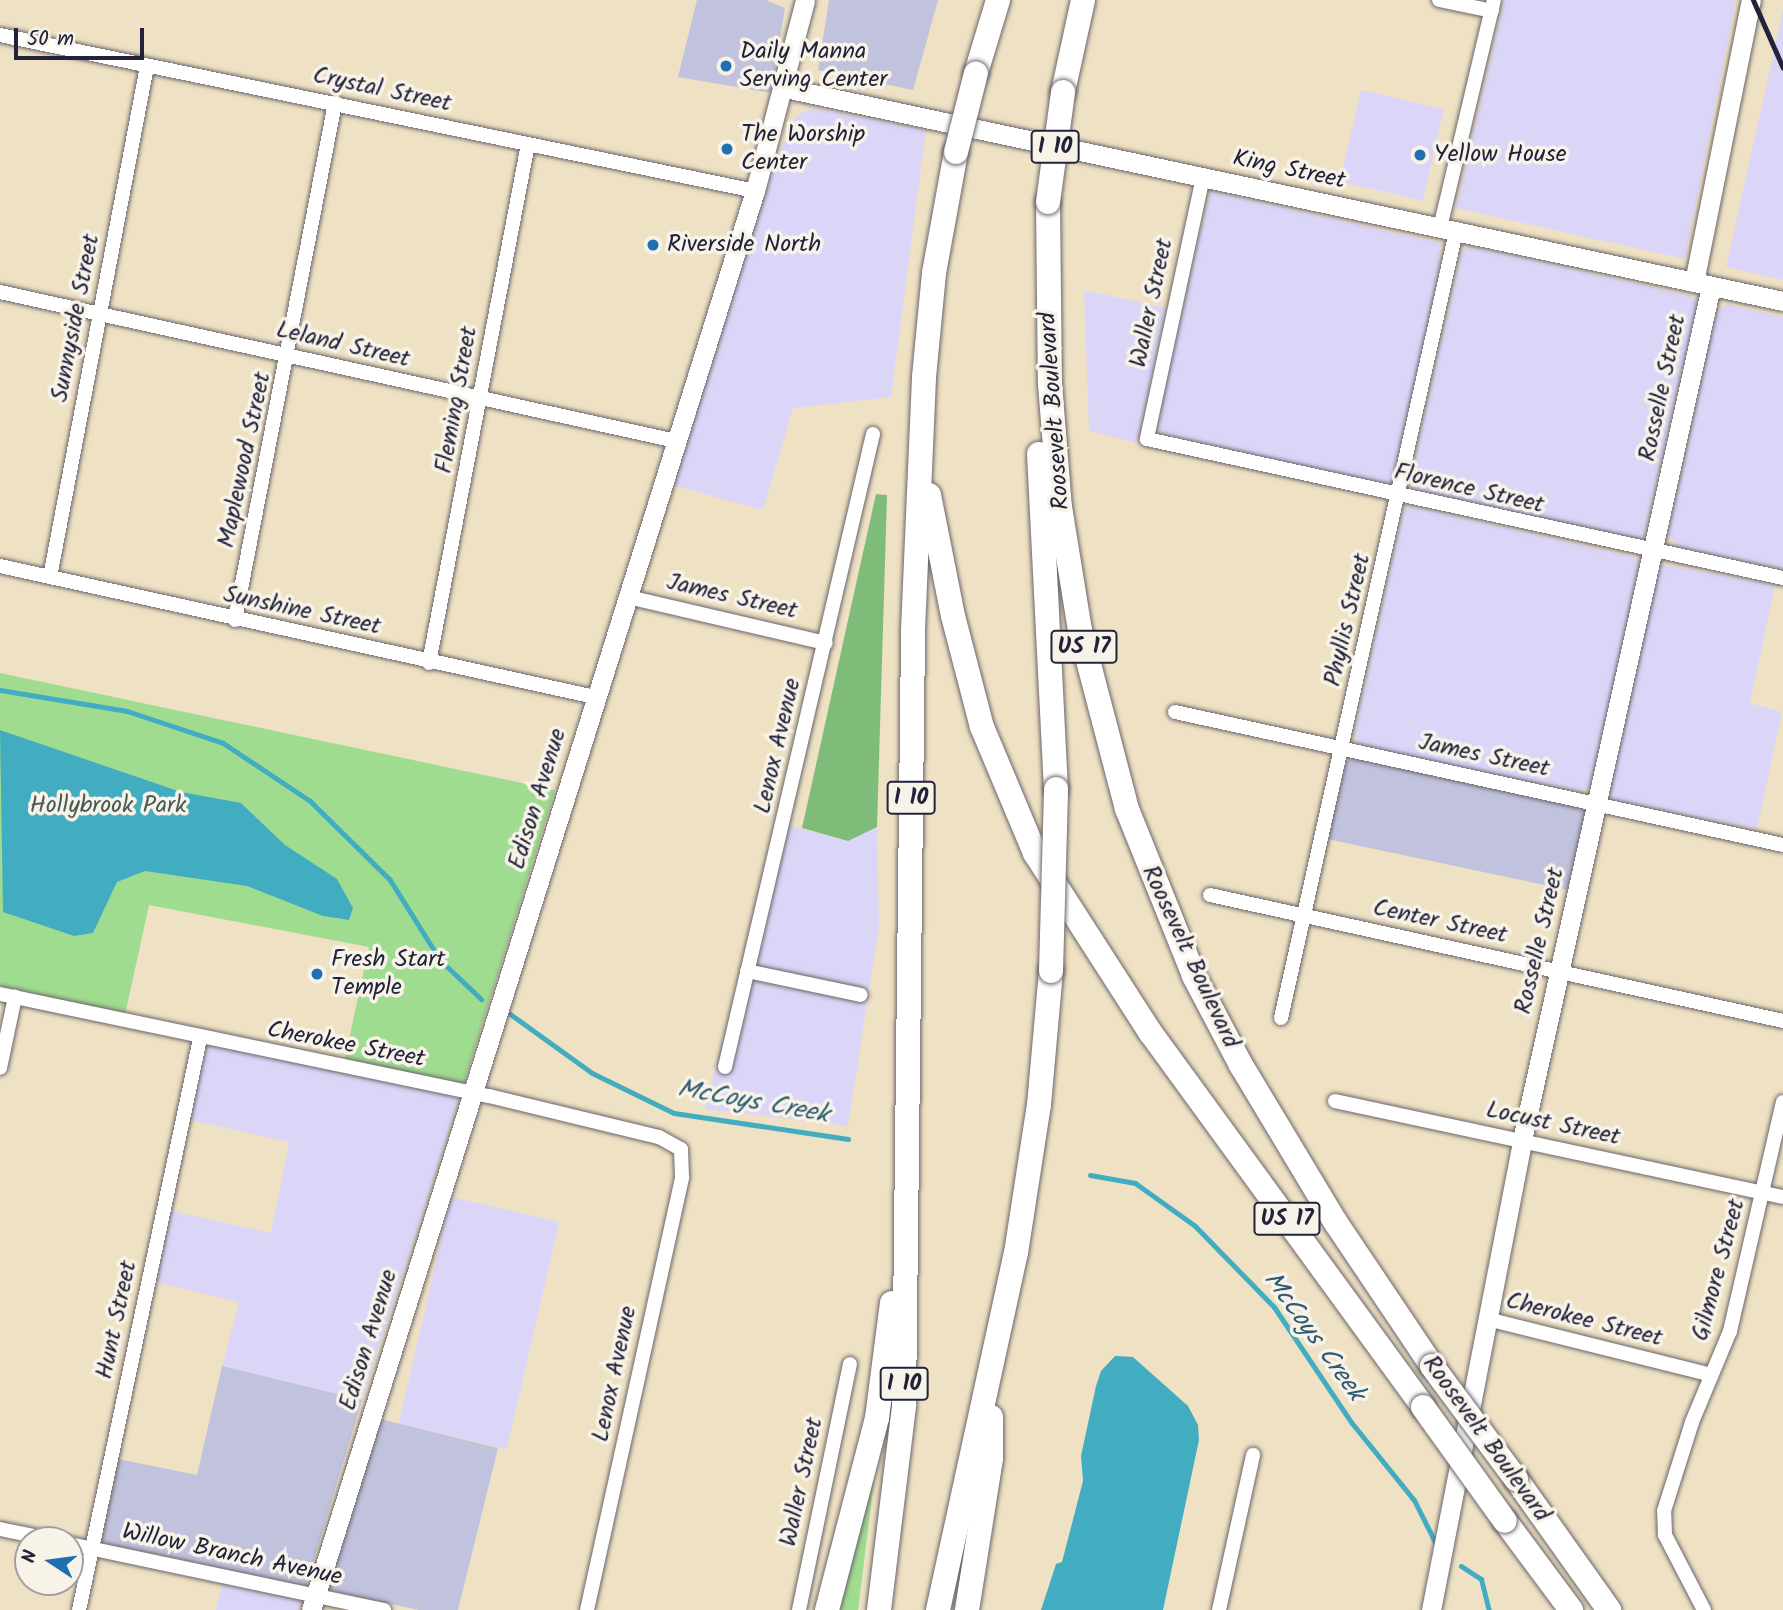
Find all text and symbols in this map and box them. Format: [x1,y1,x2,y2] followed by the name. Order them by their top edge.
[18,14,147,58] scale bar
[27,23,74,56] text: 50 m
[740,38,887,94] place label: Daily Manna Serving Center
[718,58,734,74] marker: Daily Manna Serving Center
[310,61,454,119] street label: Crystal Street
[741,121,865,177] place label: The Worship Center
[1030,128,1080,166] road number: I 10
[719,141,735,157] marker: The Worship Center
[1434,141,1567,169] place label: Yellow House
[1230,144,1348,196] street label: King Street
[1412,147,1428,163] marker: Yellow House
[667,231,821,259] place label: Riverside North
[46,232,106,404] street label: Sunnyside Street
[1124,236,1180,370] street label: Waller Street
[645,237,661,253] marker: Riverside North
[1034,311,1076,511] street label: Roosevelt Boulevard
[1633,312,1693,464] street label: Rosselle Street
[273,316,413,374] street label: Leland Street
[430,324,484,476] street label: Fleming Street
[212,370,278,550] street label: Maplewood Street
[1391,458,1547,520] street label: Florence Street
[1319,551,1377,689] street label: Phyllis Street
[664,568,800,626] street label: James Street
[221,580,383,642] street label: Sunshine Street
[1049,628,1119,666] road number: US 17
[748,675,808,817] street label: Lenox Avenue
[503,725,573,873] street label: Edison Avenue
[1416,728,1552,784] street label: James Street
[886,778,936,818] road number: I 10
[30,792,186,820] park label: Hollybrook Park
[1135,861,1245,1053] street label: Roosevelt Boulevard
[1509,865,1571,1017] street label: Rosselle Street
[1370,894,1510,950] street label: Center Street
[331,946,446,1002] place label: Fresh Start Temple
[309,966,325,982] marker: Fresh Start Temple
[265,1016,427,1074] street label: Cherokee Street
[675,1074,831,1132] water label: McCoys Creek
[1483,1096,1623,1152] street label: Locust Street
[1686,1196,1752,1344] street label: Gilmore Street
[1252,1200,1322,1238] road number: US 17
[90,1258,144,1382] street label: Hunt Street
[334,1266,404,1414] street label: Edison Avenue
[1255,1266,1371,1408] water label: McCoys Creek
[1503,1287,1665,1353] street label: Cherokee Street
[587,1303,643,1445] street label: Lenox Avenue
[1416,1350,1556,1528] street label: Roosevelt Boulevard
[880,1364,928,1404] road number: I 10
[774,1415,830,1549] street label: Waller Street
[119,1518,345,1592] street label: Willow Branch Avenue
[14,1526,84,1596] north arrow
[15,1548,46,1566] text: N

